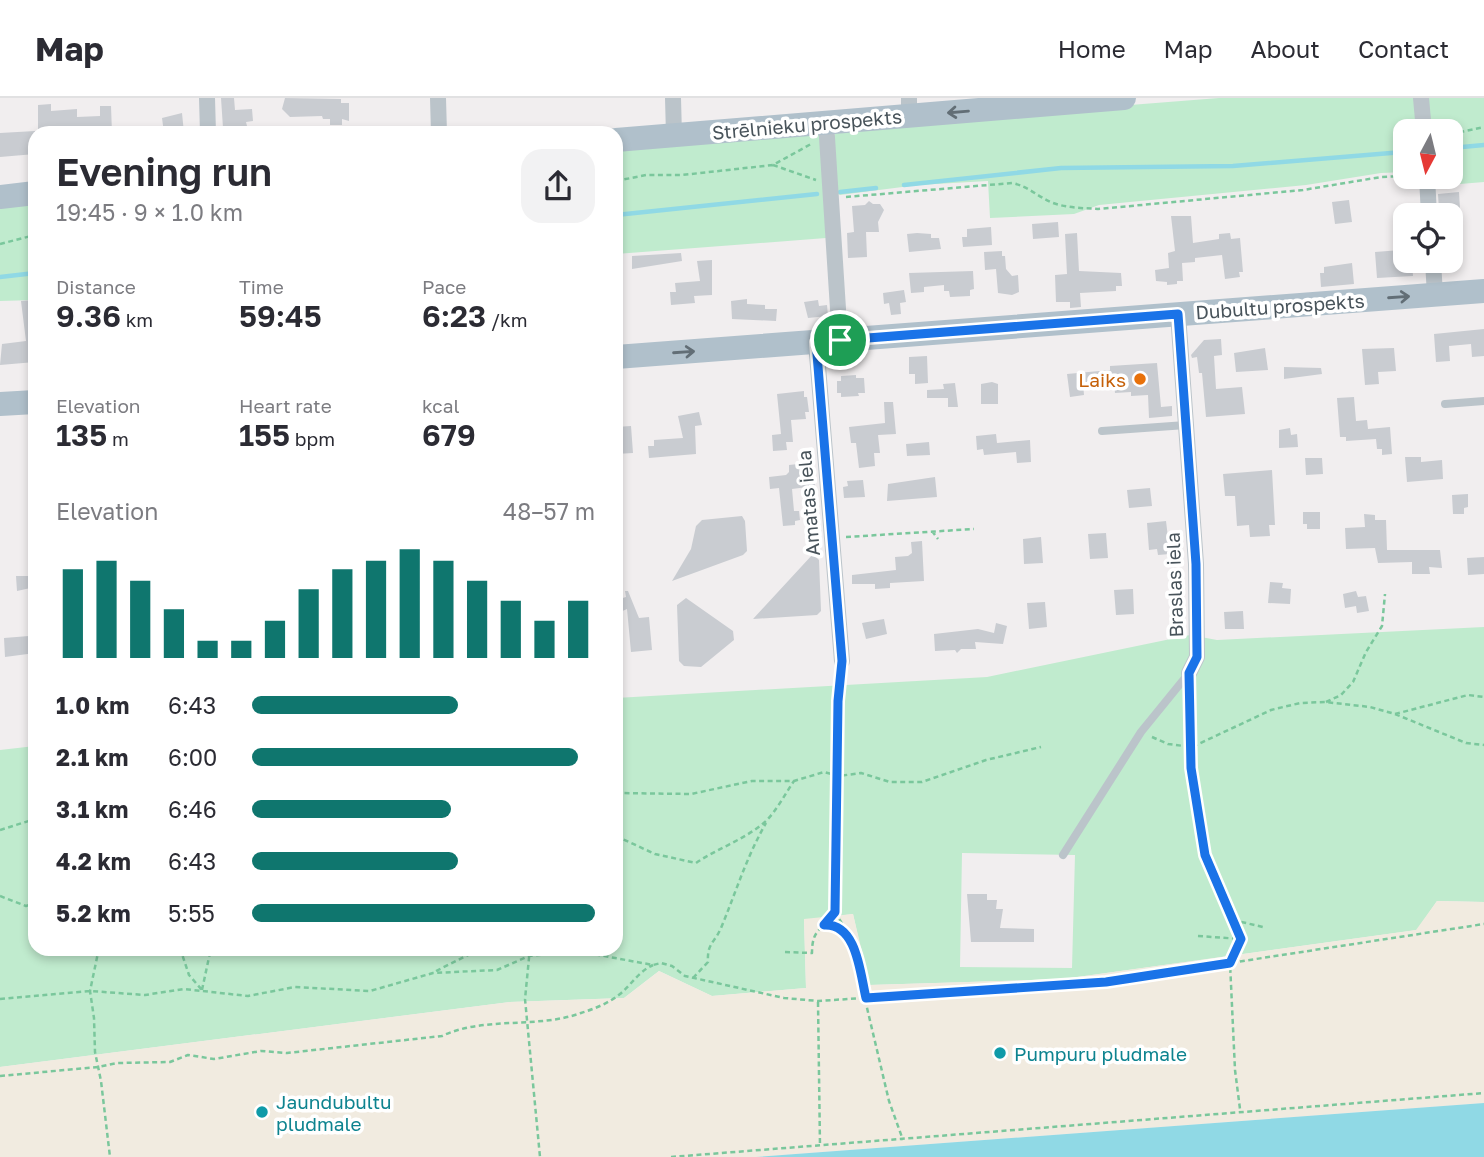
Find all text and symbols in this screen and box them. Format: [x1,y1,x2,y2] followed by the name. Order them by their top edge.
[35,29,104,68] text: Map
[1058,34,1126,63] text: Home
[1164,34,1213,63] text: Map
[1251,34,1320,63] text: About
[1358,34,1449,63] text: Contact
[711,104,903,144] street label: Strēlnieku prospekts
[947,106,970,119] one-way arrow
[1393,119,1463,189] north arrow
[1393,119,1463,273] map controls
[56,149,272,194] text: Evening run
[521,149,595,223] button: share
[56,198,243,226] text: 19:45 · 9 × 1.0 km
[1393,203,1463,273] button: locate
[56,275,136,298] text: Distance
[239,275,284,298] text: Time
[422,275,466,298] text: Pace
[1195,289,1365,323] street label: Dubultu prospekts
[1388,290,1410,303] one-way arrow
[56,298,121,334] text: 9.36
[239,298,322,334] text: 59:45
[422,298,486,334] text: 6:23
[121,308,153,331] text: km
[486,308,528,331] text: /km
[810,310,870,370] pin
[821,321,859,359] icon: arrive
[672,345,695,358] one-way arrow
[1078,368,1126,391] place label: Laiks
[1132,371,1148,387] marker: Laiks
[56,394,141,417] text: Elevation
[239,394,332,417] text: Heart rate
[422,394,460,417] text: kcal
[56,417,107,453] text: 135
[239,417,290,453] text: 155
[422,417,476,453] text: 679
[107,427,129,450] text: m
[290,427,335,450] text: bpm
[792,449,824,557] street label: Amatas iela
[56,497,158,525] text: Elevation
[503,497,595,525] text: 48–57 m
[1161,532,1187,638] street label: Braslas iela
[56,691,129,719] text: 1.0 km
[168,691,216,719] text: 6:43
[56,743,128,771] text: 2.1 km
[168,743,217,771] text: 6:00
[56,795,128,823] text: 3.1 km
[168,795,217,823] text: 6:46
[56,847,131,875] text: 4.2 km
[168,847,216,875] text: 6:43
[56,899,131,927] text: 5.2 km
[168,899,215,927] text: 5:55
[1014,1042,1187,1065] place label: Pumpuru pludmale
[992,1045,1008,1061] marker: Pumpuru pludmale
[276,1090,392,1135] place label: Jaundubultu pludmale
[254,1104,270,1120] marker: Jaundubultu pludmale

